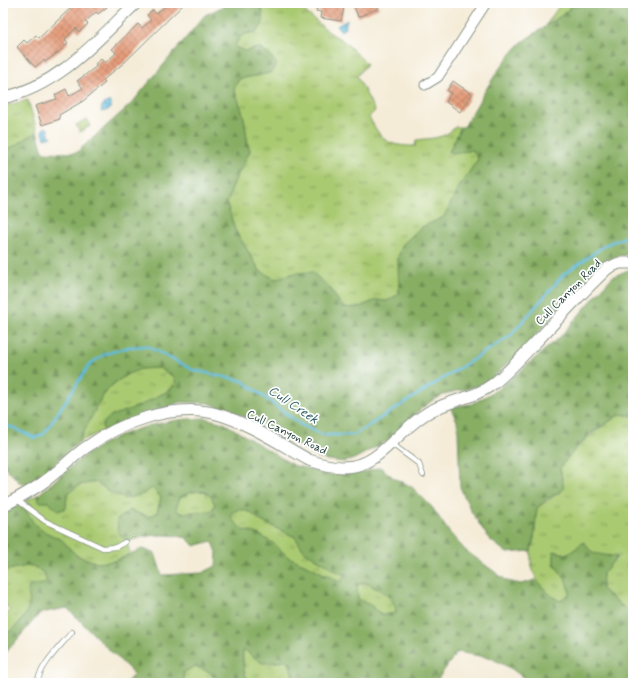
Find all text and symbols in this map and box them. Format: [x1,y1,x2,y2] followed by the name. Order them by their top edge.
[532,256,605,329] street label: Cull Canyon Road
[265,382,322,429] water label: Cull Creek
[244,407,329,459] street label: Cull Canyon Road

